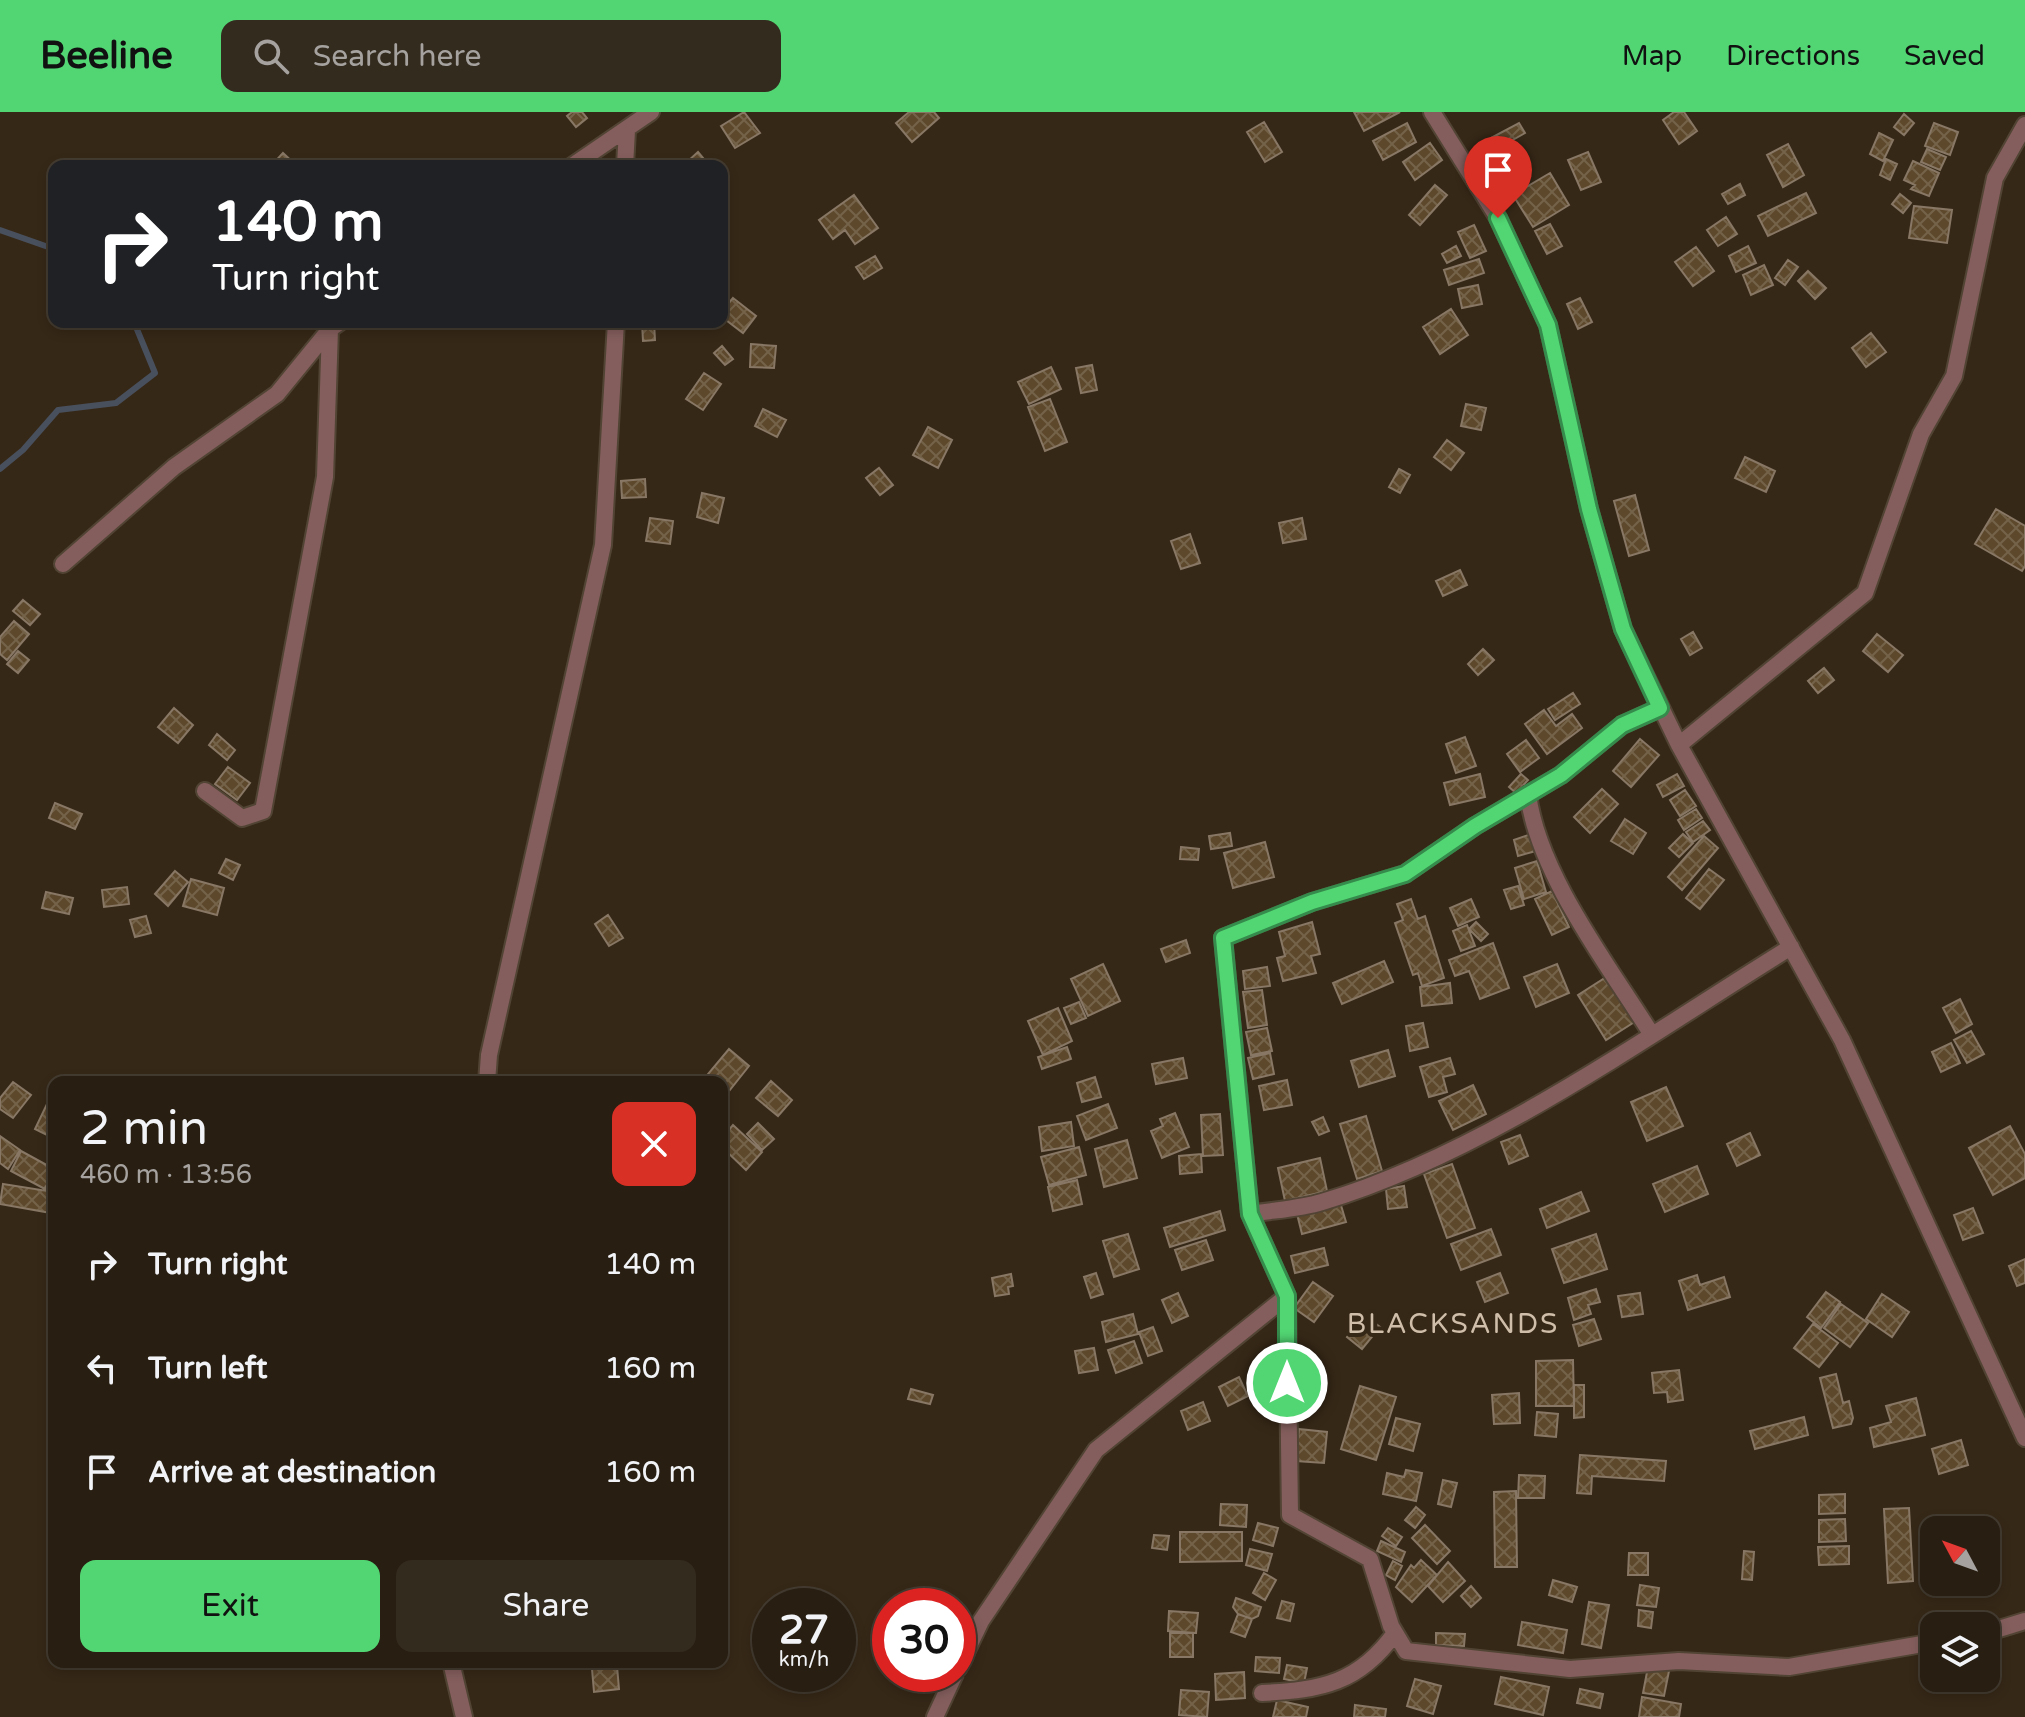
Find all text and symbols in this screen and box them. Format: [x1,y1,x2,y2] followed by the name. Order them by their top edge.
[221,20,781,92] search box
[40,33,173,79] text: Beeline
[249,34,293,78] icon: search
[313,38,481,75] text: Search here
[1622,39,1682,73] text: Map
[1726,39,1860,73] text: Directions
[1904,39,1985,73] text: Saved
[1464,136,1532,218] pin
[1476,148,1520,192] icon: arrive
[212,189,383,256] text: 140 m
[80,192,184,296] icon: right
[212,257,379,300] text: Turn right
[80,1100,208,1158] text: 2 min
[612,1102,696,1186] button: close
[80,1159,252,1190] text: 460 m · 13:56
[80,1242,124,1286] icon: right
[148,1246,288,1283] text: Turn right
[604,1246,696,1283] text: 140 m
[1347,1307,1559,1341] district label: BLACKSANDS
[1245,1341,1329,1425] position arrow
[80,1346,124,1390] icon: left
[148,1350,267,1387] text: Turn left
[604,1350,696,1387] text: 160 m
[80,1450,124,1494] icon: arrive
[148,1454,436,1491] text: Arrive at destination
[604,1454,696,1491] text: 160 m
[1920,1516,2000,1596] north arrow
[1920,1516,2000,1692] map controls
[80,1560,380,1652] button: Exit
[396,1560,696,1652] button: Share
[872,1588,976,1692] speed limit sign: 30
[779,1606,829,1654] text: 27
[1920,1612,2000,1692] button: layers
[779,1648,829,1672] text: km/h

